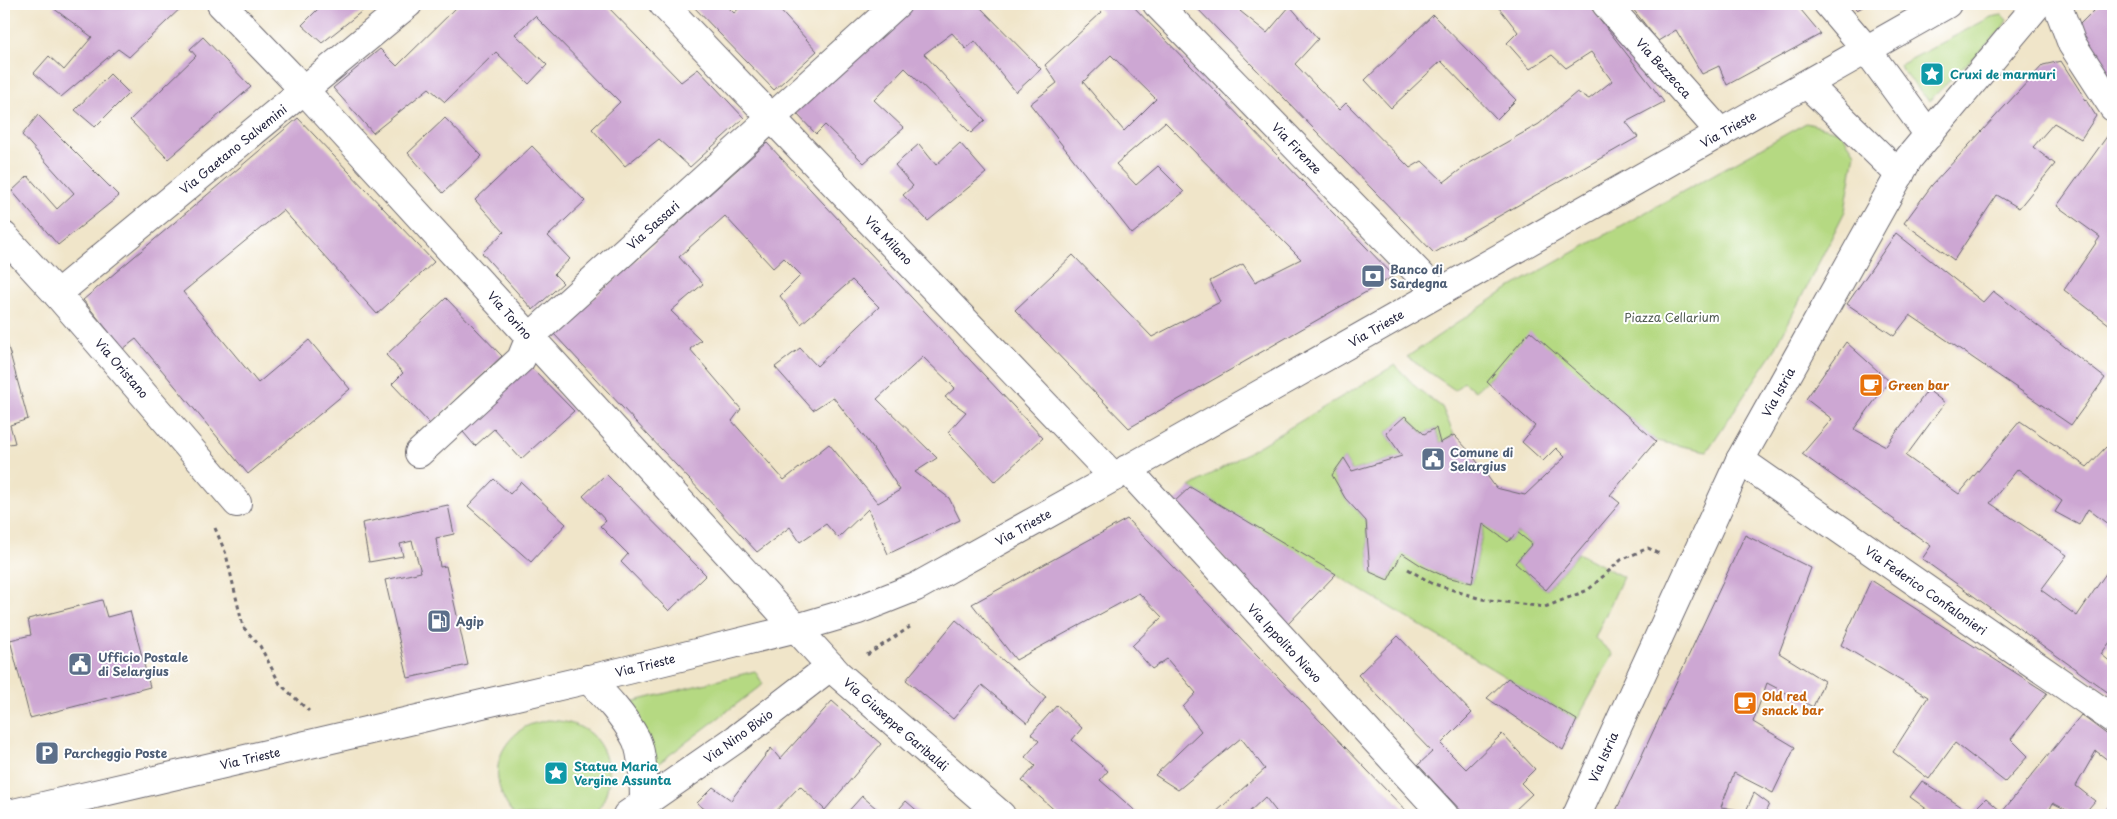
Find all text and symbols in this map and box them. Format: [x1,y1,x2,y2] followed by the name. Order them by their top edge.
[1632,34,1696,102] street label: Via Bezzecca
[1919,61,1945,87] place icon: Cruxi de marmuri
[1950,65,2056,83] place label: Cruxi de marmuri
[176,100,290,198] street label: Via Gaetano Salvemini
[1697,106,1759,152] street label: Via Trieste
[1268,118,1326,178] street label: Via Firenze
[623,196,683,254] street label: Via Sassari
[861,211,917,269] street label: Via Milano
[1390,260,1448,292] place label: Banco di Sardegna
[1360,263,1386,289] bank icon: Banco di Sardegna
[483,287,537,343] street label: Via Torino
[1345,305,1407,351] street label: Via Trieste
[1624,308,1720,326] park label: Piazza Cellarium
[91,334,153,402] street label: Via Oristano
[1757,364,1799,420] street label: Via Istria
[1858,372,1884,398] cafe icon: Green bar
[1888,376,1950,394] place label: Green bar
[1450,443,1514,475] place label: Comune di Selargius
[1420,446,1446,472] public building icon: Comune di Selargius
[992,504,1054,550] street label: Via Trieste
[1861,541,1991,639] street label: Via Federico Confalonieri
[1244,600,1327,687] street label: Via Ippolito Nievo
[426,608,452,634] fuel station icon: Agip
[456,612,484,630] place label: Agip
[98,648,188,680] place label: Ufficio Postale di Selargius
[613,649,677,681] street label: Via Trieste
[67,651,93,677] public building icon: Ufficio Postale di Selargius
[840,673,952,775] street label: Via Giuseppe Garibaldi
[1762,687,1824,719] place label: Old red snack bar
[1732,690,1758,716] cafe icon: Old red snack bar
[700,705,776,767] street label: Via Nino Bixio
[1584,728,1622,785] street label: Via Istria
[34,740,60,766] parking icon: Parcheggio Poste
[218,742,282,774] street label: Via Trieste
[64,744,168,762] place label: Parcheggio Poste
[574,757,671,789] place label: Statua Maria Vergine Assunta
[543,760,569,786] place icon: Statua Maria Vergine Assunta

